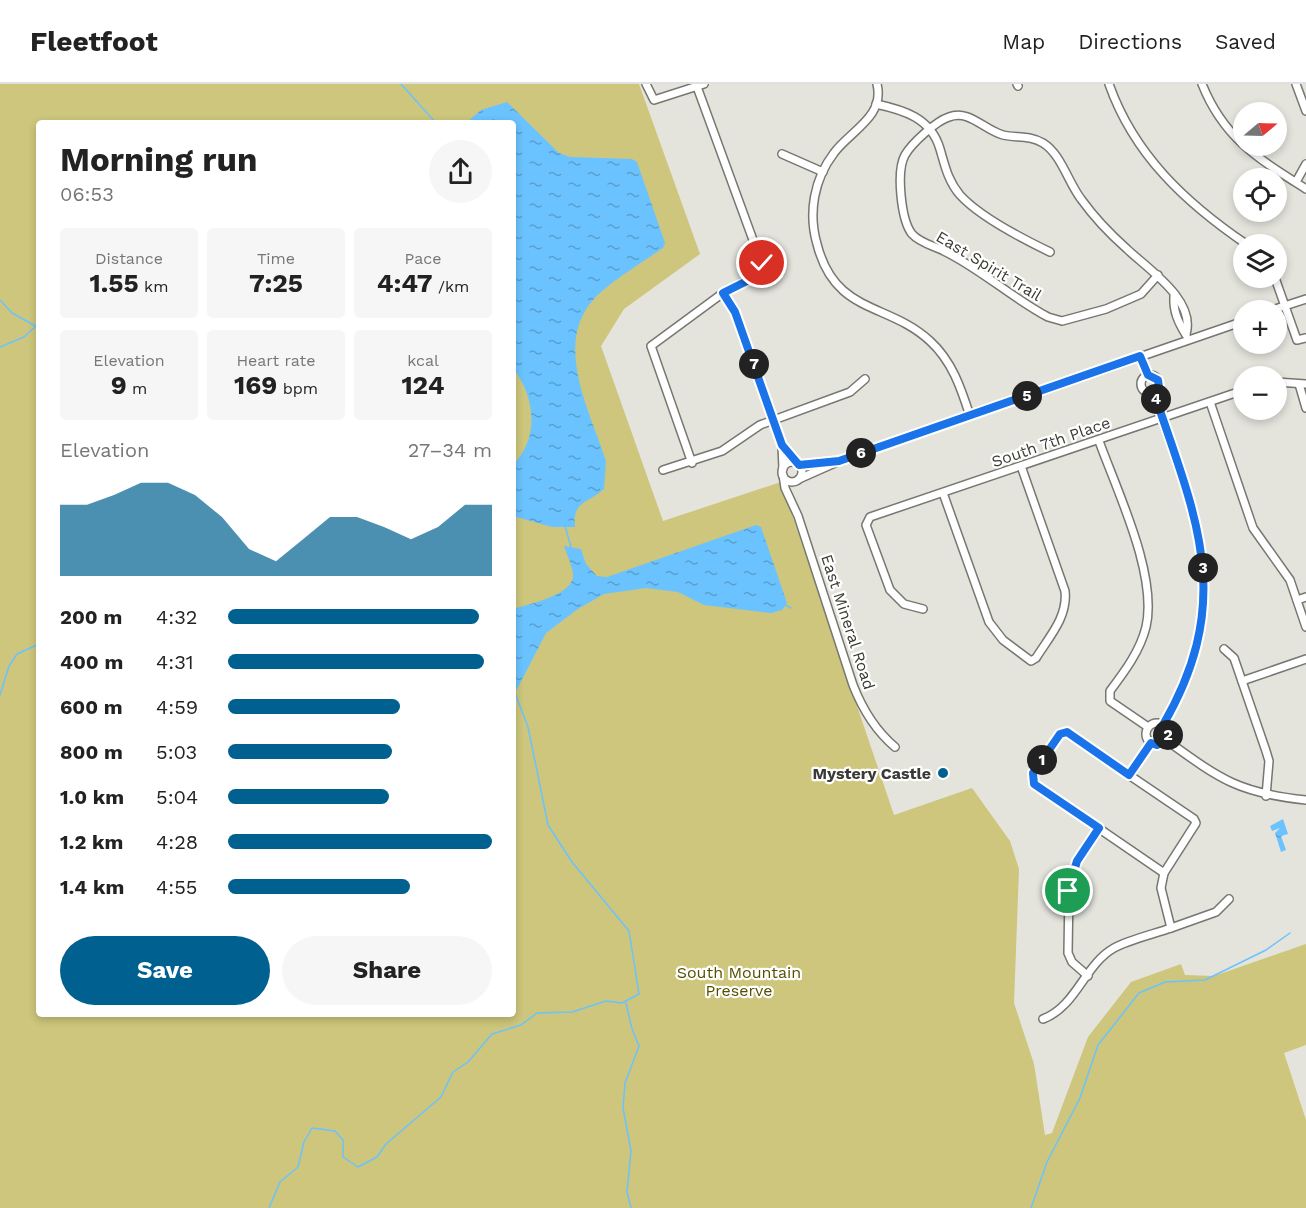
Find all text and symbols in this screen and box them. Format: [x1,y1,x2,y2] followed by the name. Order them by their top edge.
[30,25,158,58] text: Fleetfoot
[1002,29,1045,54] text: Map
[1078,29,1182,54] text: Directions
[1215,29,1276,54] text: Saved
[1233,102,1287,156] north arrow
[1233,102,1287,420] map controls
[60,140,257,179] text: Morning run
[429,140,492,203] button: share
[1233,168,1287,222] button: locate
[60,182,114,206] text: 06:53
[933,227,1045,305] street label: East Spirit Trail
[1233,234,1287,288] button: layers
[736,237,787,288] pin
[745,246,778,279] icon: check
[95,249,163,268] text: Distance
[257,249,295,268] text: Time
[404,249,442,268] text: Pace
[90,268,139,298] text: 1.55
[249,268,303,298] text: 7:25
[377,268,433,298] text: 4:47
[139,277,168,296] text: km
[433,277,469,296] text: /km
[1233,300,1287,354] button: +
[739,349,769,379] pin: 7
[93,351,165,370] text: Elevation
[236,351,316,370] text: Heart rate
[407,351,439,370] text: kcal
[749,354,759,373] text: 7
[1233,366,1287,420] button: −
[111,370,127,400] text: 9
[234,370,277,400] text: 169
[401,370,445,400] text: 124
[127,379,147,398] text: m
[277,379,318,398] text: bpm
[1012,381,1042,411] pin: 5
[1141,384,1171,414] pin: 4
[1022,386,1032,405] text: 5
[1151,389,1161,408] text: 4
[989,413,1113,471] street label: South 7th Place
[60,438,149,462] text: Elevation
[408,438,492,462] text: 27–34 m
[846,438,876,468] pin: 6
[856,443,866,462] text: 6
[817,552,879,692] street label: East Mineral Road
[1188,553,1218,583] pin: 3
[1198,558,1208,577] text: 3
[60,605,122,629] text: 200 m
[156,605,197,629] text: 4:32
[60,650,123,674] text: 400 m
[156,650,194,674] text: 4:31
[60,695,123,719] text: 600 m
[156,695,198,719] text: 4:59
[1153,720,1183,750] pin: 2
[1163,725,1173,744] text: 2
[60,740,123,764] text: 800 m
[156,740,197,764] text: 5:03
[1027,745,1057,775] pin: 1
[1039,750,1045,769] text: 1
[813,764,931,783] place label: Mystery Castle
[936,766,950,780] marker: Mystery Castle
[60,785,124,809] text: 1.0 km
[156,785,198,809] text: 5:04
[60,830,123,854] text: 1.2 km
[156,830,198,854] text: 4:28
[1042,865,1093,916] pin
[1051,874,1084,907] icon: arrive
[60,875,124,899] text: 1.4 km
[156,875,197,899] text: 4:55
[60,936,270,1005] button: Save
[282,936,492,1005] button: Share
[677,963,801,1000] park label: South Mountain Preserve

